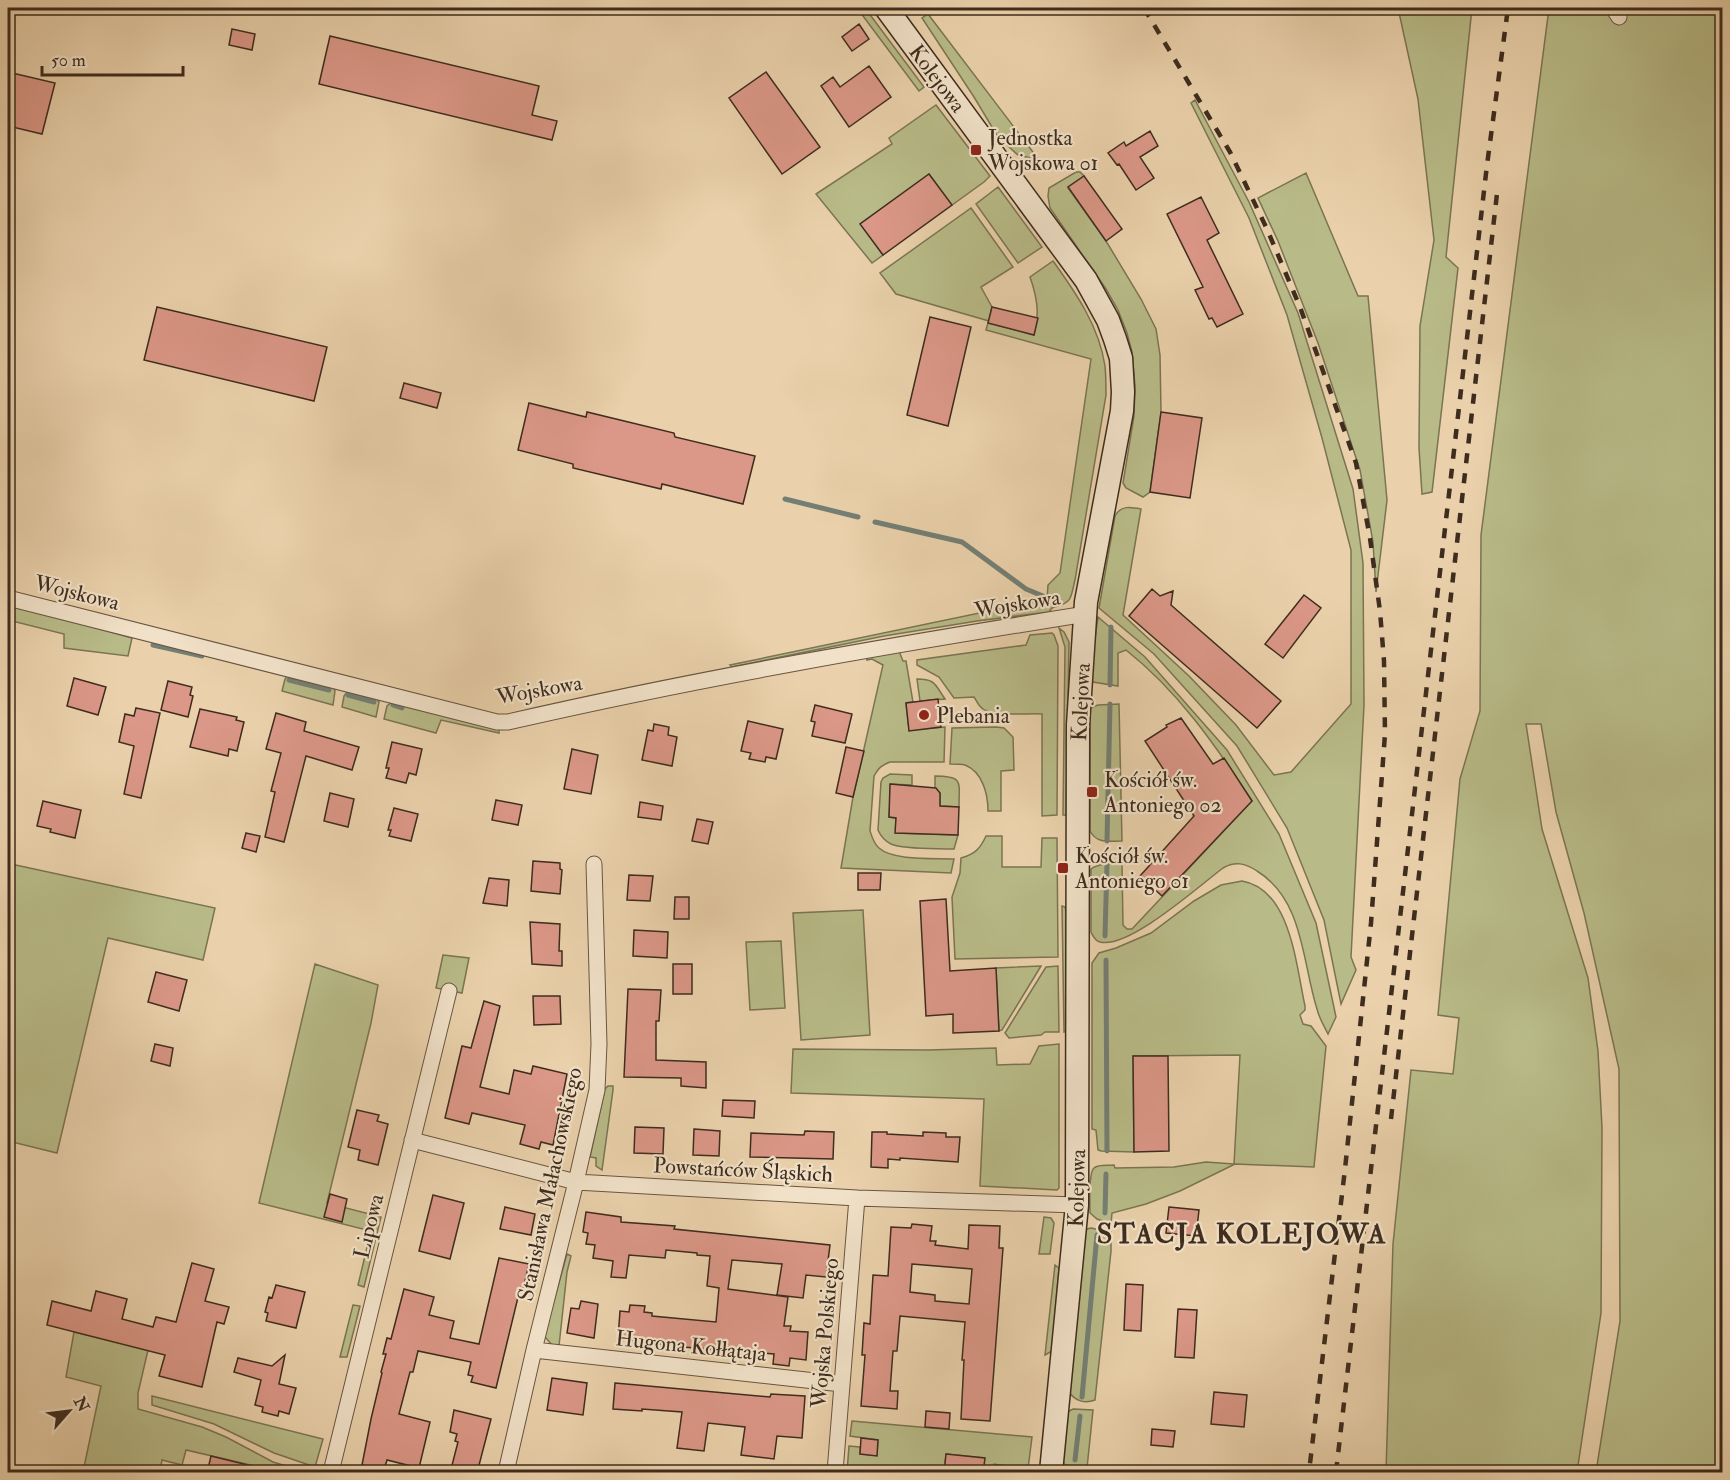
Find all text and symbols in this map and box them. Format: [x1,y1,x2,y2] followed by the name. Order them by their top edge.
[42,39,183,77] scale bar
[902,39,973,119] street label: Kolejowa
[51,49,86,72] text: 50 m
[987,124,1098,177] place label: Jednostka Wojskowa 01
[969,143,983,157] marker: Jednostka Wojskowa 01
[30,569,123,617] street label: Wojskowa
[971,583,1063,625] street label: Wojskowa
[1065,661,1097,742] street label: Kolejowa
[493,668,585,711] street label: Wojskowa
[936,702,1011,730] place label: Plebania
[917,708,931,722] marker: Plebania
[1103,766,1222,819] place label: Kościół św. Antoniego 02
[1085,785,1099,799] marker: Kościół św. Antoniego 02
[1074,842,1189,895] place label: Kościół św. Antoniego 01
[1056,861,1070,875] marker: Kościół św. Antoniego 01
[511,1065,588,1304] street label: Stanisława Małachowskiego
[1062,1147,1092,1228] street label: Kolejowa
[652,1151,834,1189] street label: Powstańców Śląskich
[347,1190,392,1262] street label: Lipowa
[1097,1217,1387,1252] district label: STACJA KOLEJOWA
[804,1257,846,1410] street label: Wojska Polskiego
[614,1324,769,1368] street label: Hugona Kołłątaja
[39,1381,99,1441] north arrow
[69,1393,94,1416] text: N

